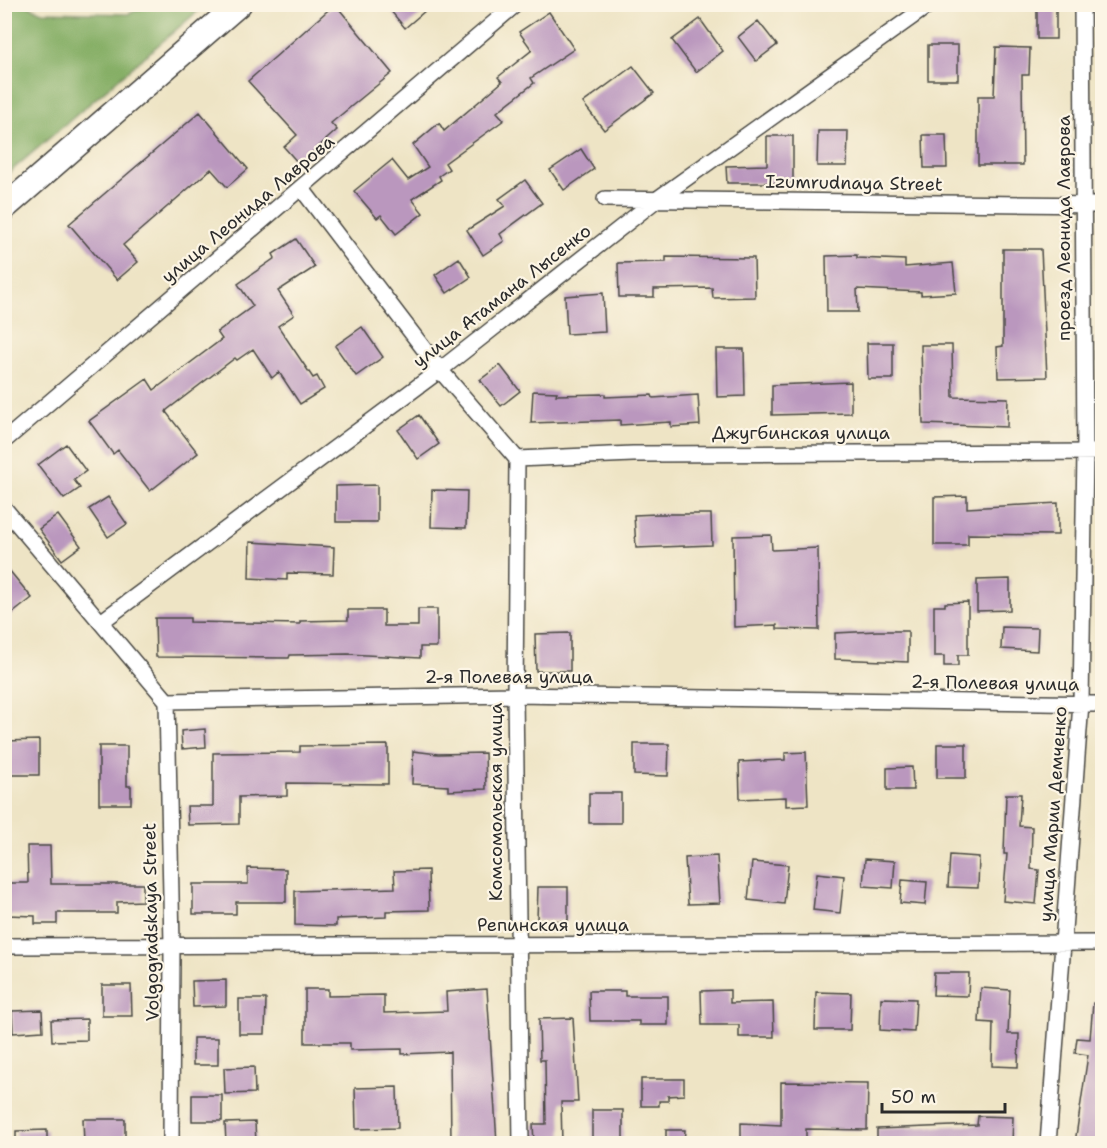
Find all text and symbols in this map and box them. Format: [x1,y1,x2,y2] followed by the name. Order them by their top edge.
[1052,115,1076,341] street label: проезд Леонида Лаврова
[156,129,340,289] street label: улица Леонида Лаврова
[765,169,943,197] street label: Izumrudnaya Street
[408,219,596,373] street label: улица Атамана Лысенко
[712,421,890,445] street label: Джугбинская улица
[425,665,593,689] street label: 2-я Полевая улица
[911,670,1079,696] street label: 2-я Полевая улица
[484,703,508,901] street label: Комсомольская улица
[1033,705,1073,923] street label: улица Марии Демченко
[137,822,165,1022] street label: Volgogradskaya Street
[477,913,629,937] street label: Репинская улица
[882,1076,1005,1114] scale bar
[891,1085,936,1109] text: 50 m

